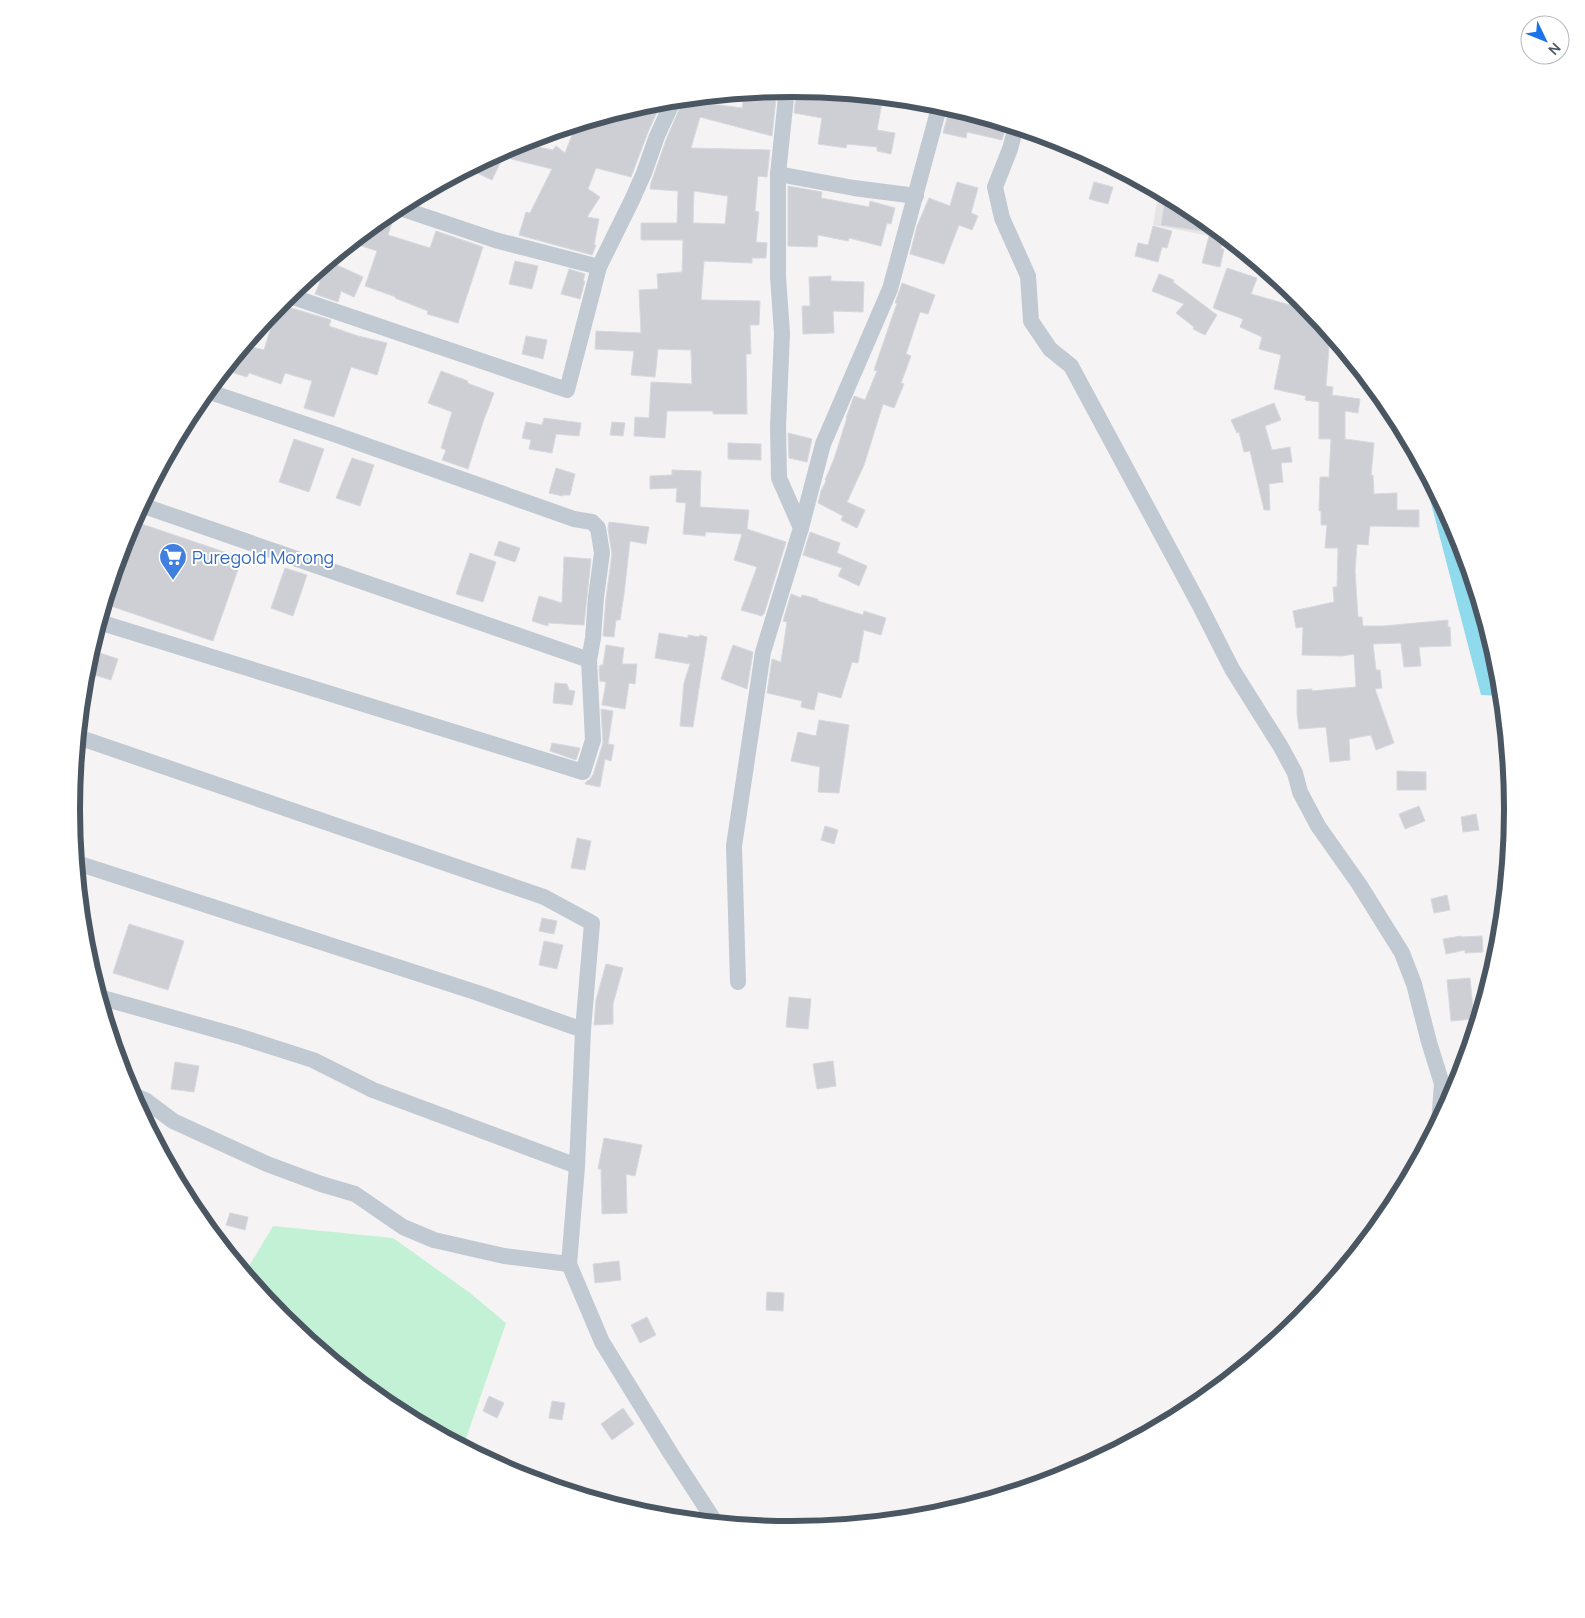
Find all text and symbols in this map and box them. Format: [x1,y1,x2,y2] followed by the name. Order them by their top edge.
[1520,15,1570,65] north arrow
[1544,39,1565,59] text: N
[158,542,188,581] supermarket icon: Puregold Morong
[192,545,334,569] place label: Puregold Morong

